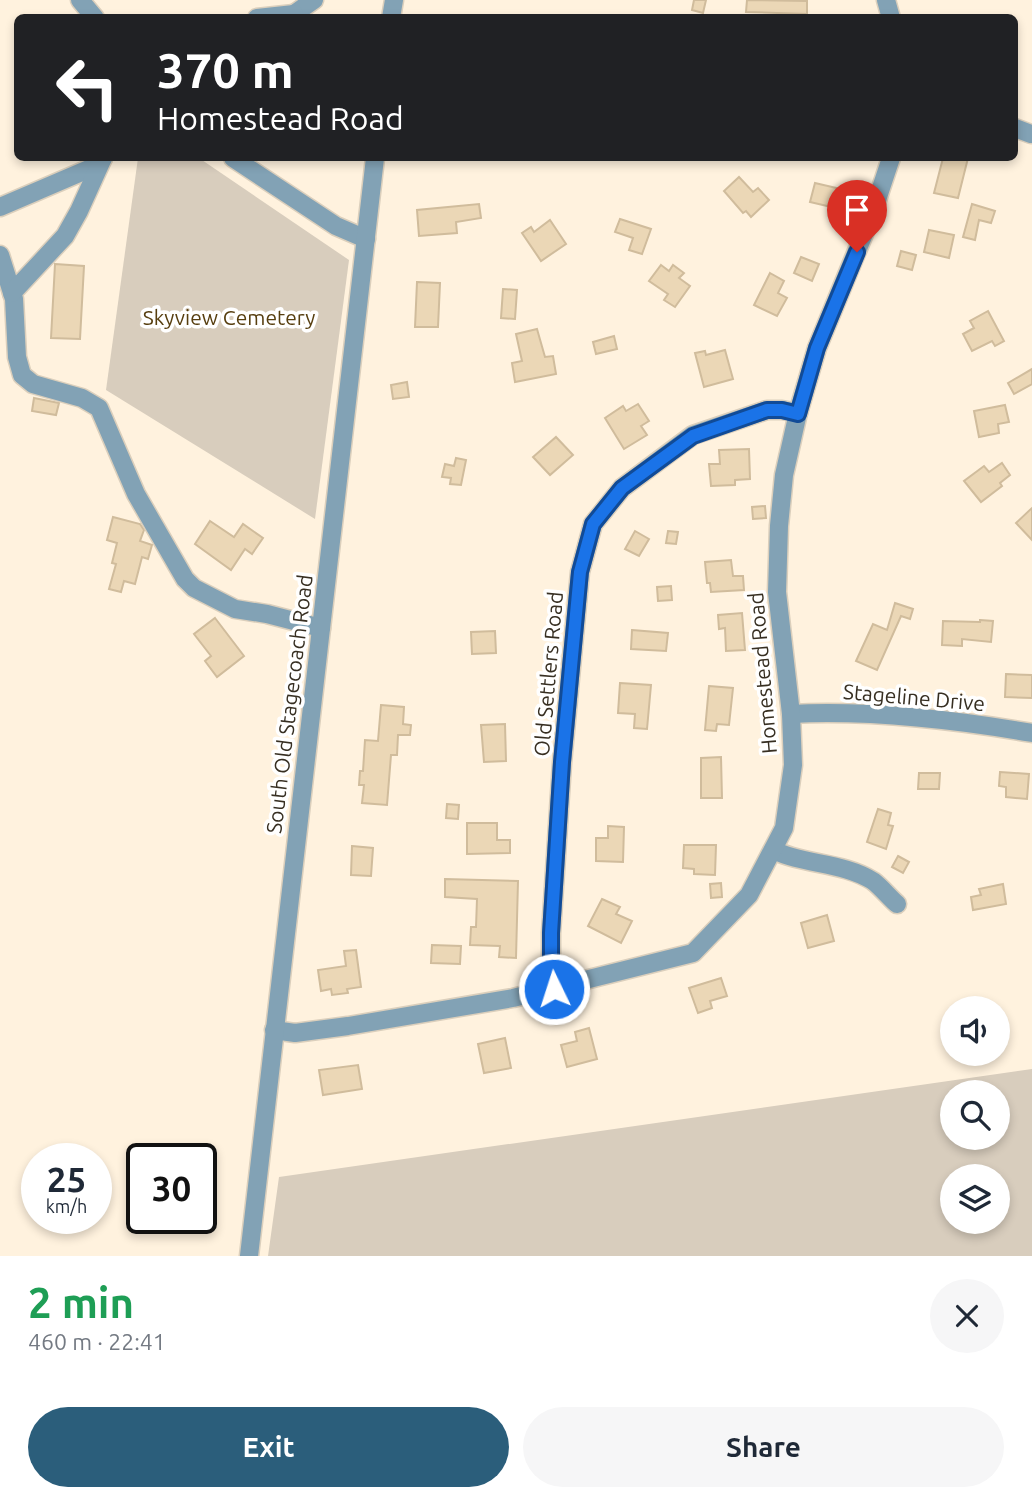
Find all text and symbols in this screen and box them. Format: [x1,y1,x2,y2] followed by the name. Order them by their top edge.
[42,42,133,133] icon: left
[157,42,294,97] text: 370 m
[157,100,404,136] text: Homestead Road
[827,180,887,252] pin
[838,191,876,229] icon: arrive
[143,305,315,329] park label: Skyview Cemetery
[261,573,317,835] street label: South Old Stagecoach Road
[529,591,567,757] street label: Old Settlers Road
[743,591,781,755] street label: Homestead Road
[842,679,986,715] street label: Stageline Drive
[517,952,591,1026] position arrow
[940,996,1010,1234] map controls
[940,996,1010,1066] button: sound
[940,1080,1010,1150] button: search
[126,1143,217,1234] speed limit sign: 30
[47,1159,86,1199] text: 25
[940,1164,1010,1234] button: layers
[46,1196,87,1216] text: km/h
[28,1279,134,1326] text: 2 min
[930,1279,1004,1353] button: close
[28,1329,166,1354] text: 460 m · 22:41
[28,1407,509,1487] button: Exit
[523,1407,1004,1487] button: Share

